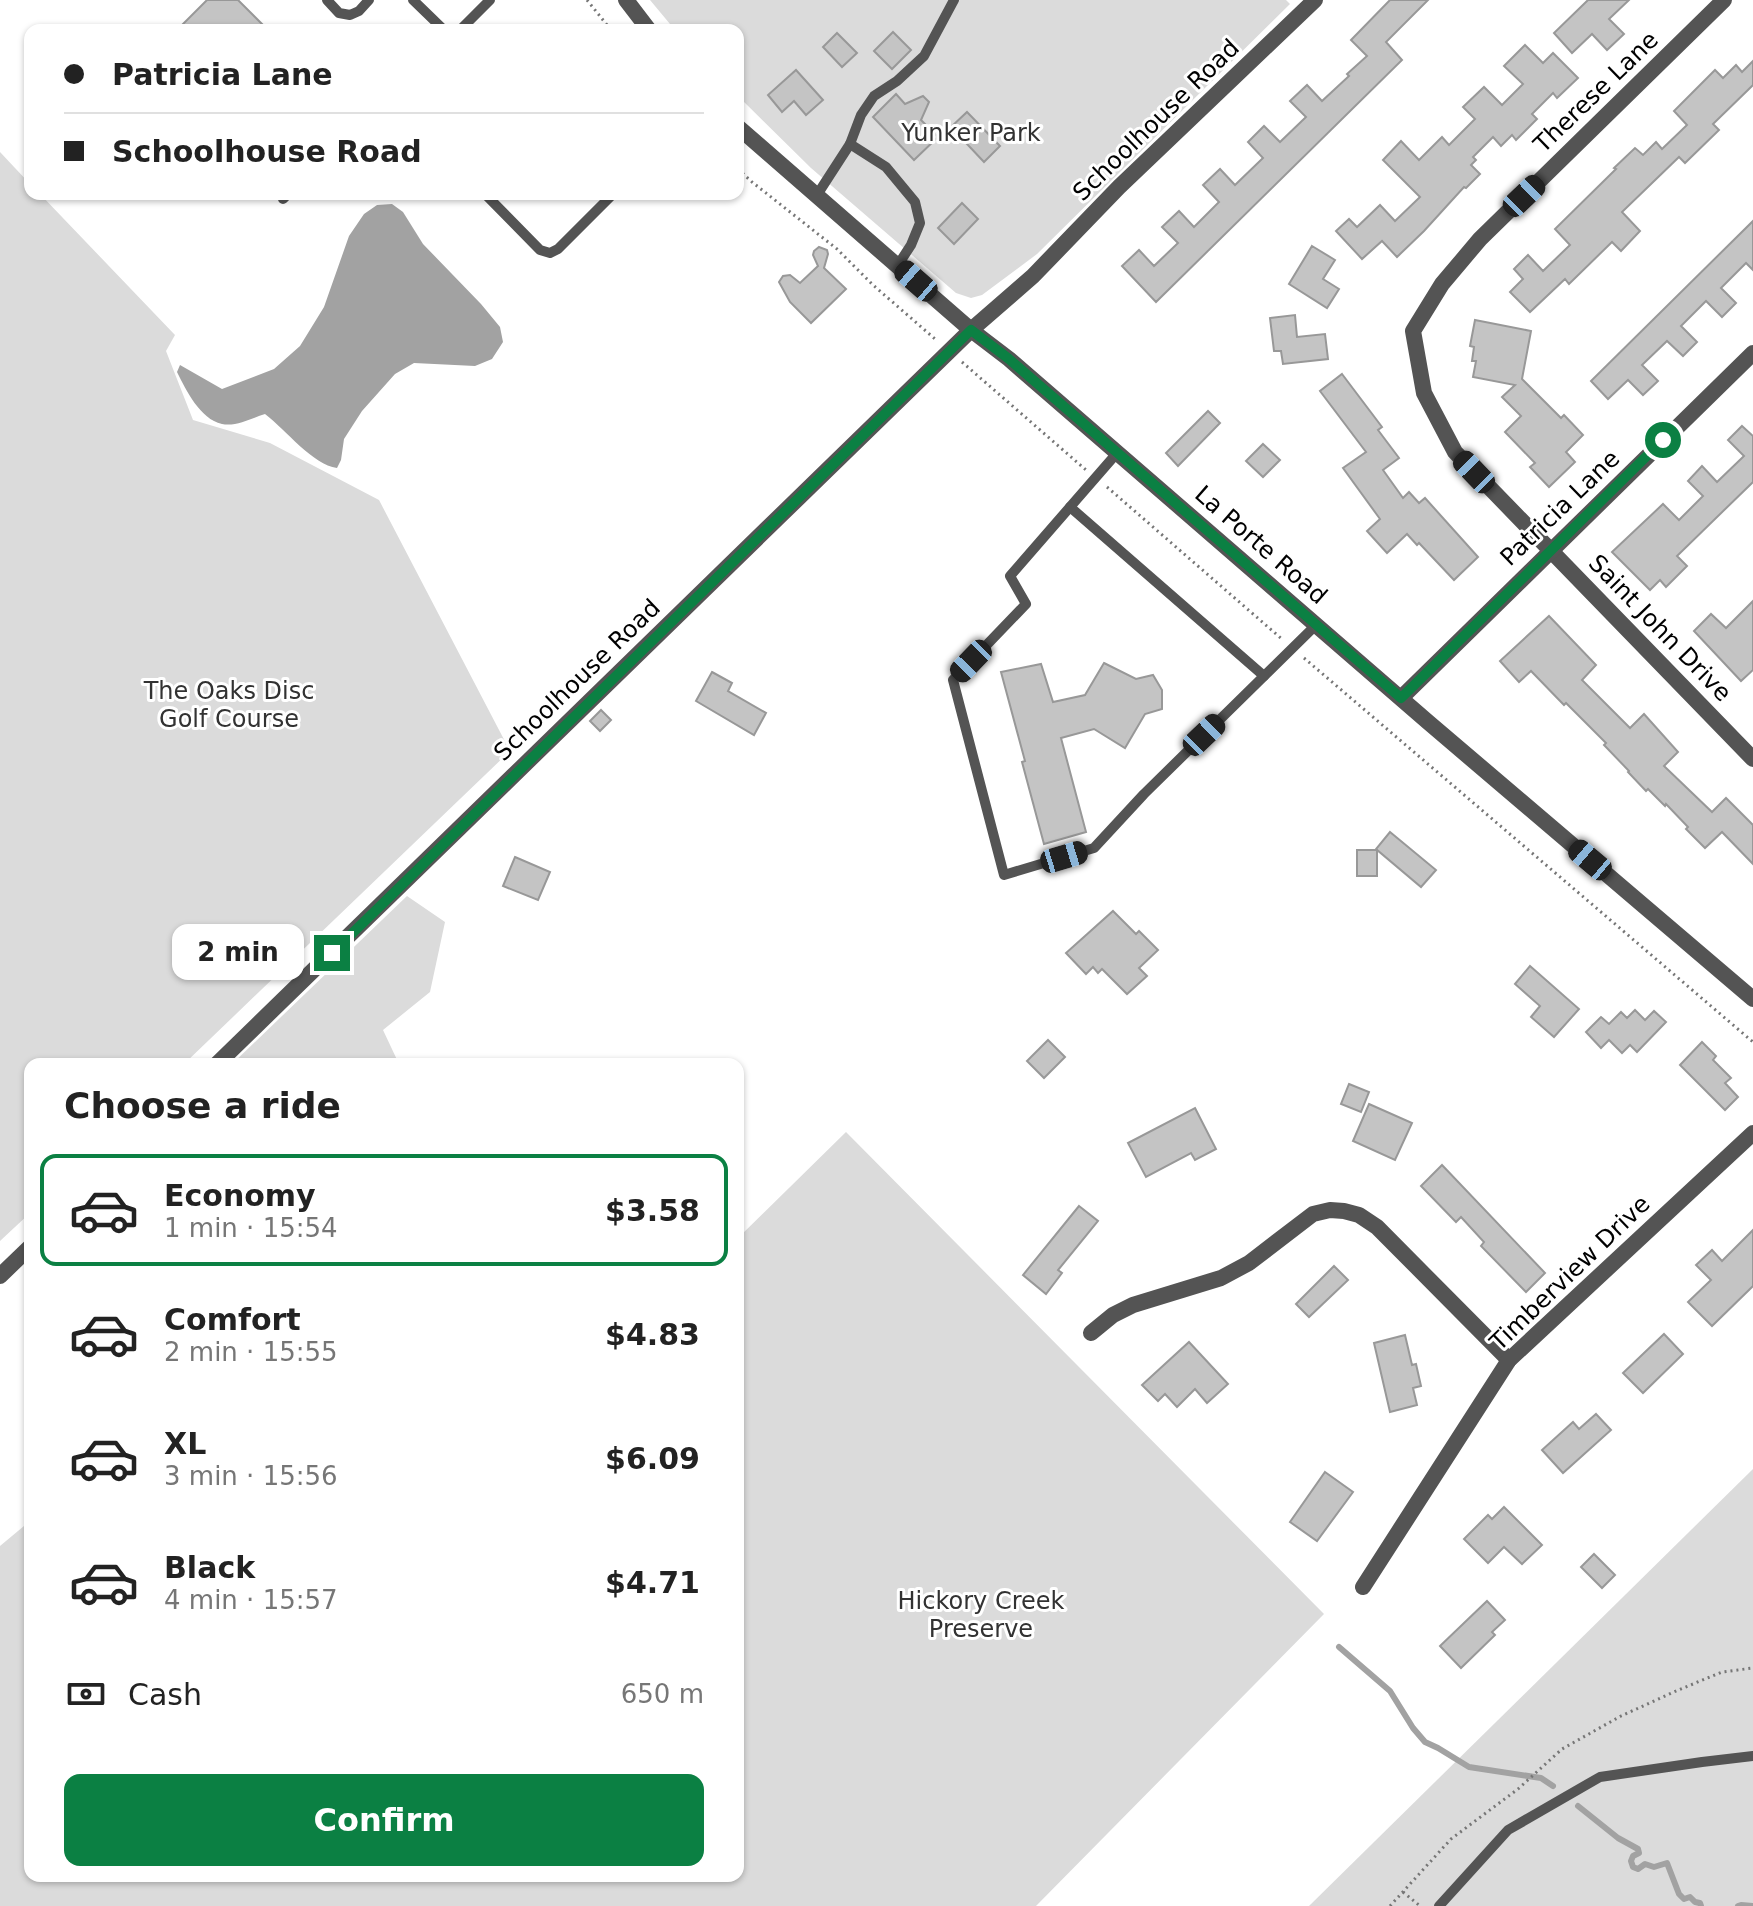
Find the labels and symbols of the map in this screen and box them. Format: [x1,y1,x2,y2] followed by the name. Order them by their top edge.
[1527,26,1664,159] street label: Therese Lane
[1067,34,1245,206] street label: Schoolhouse Road
[900,119,1041,147] park label: Yunker Park
[1498,171,1550,221] car
[890,256,942,306] car
[1645,422,1681,458] route start
[1495,444,1625,572] street label: Patricia Lane
[1449,446,1499,498] car
[1189,480,1333,610] street label: La Porte Road
[1583,549,1737,707] street label: Saint John Drive
[488,594,666,766] street label: Schoolhouse Road
[946,635,996,687] car
[143,677,314,733] park label: The Oaks Disc Golf Course
[1178,710,1230,760] car
[1564,835,1616,885] car
[1038,839,1090,875] car
[172,925,304,981] callout: 2 min
[314,935,350,971] route end
[1484,1190,1656,1357] street label: Timberview Drive
[898,1587,1065,1643] park label: Hickory Creek Preserve

